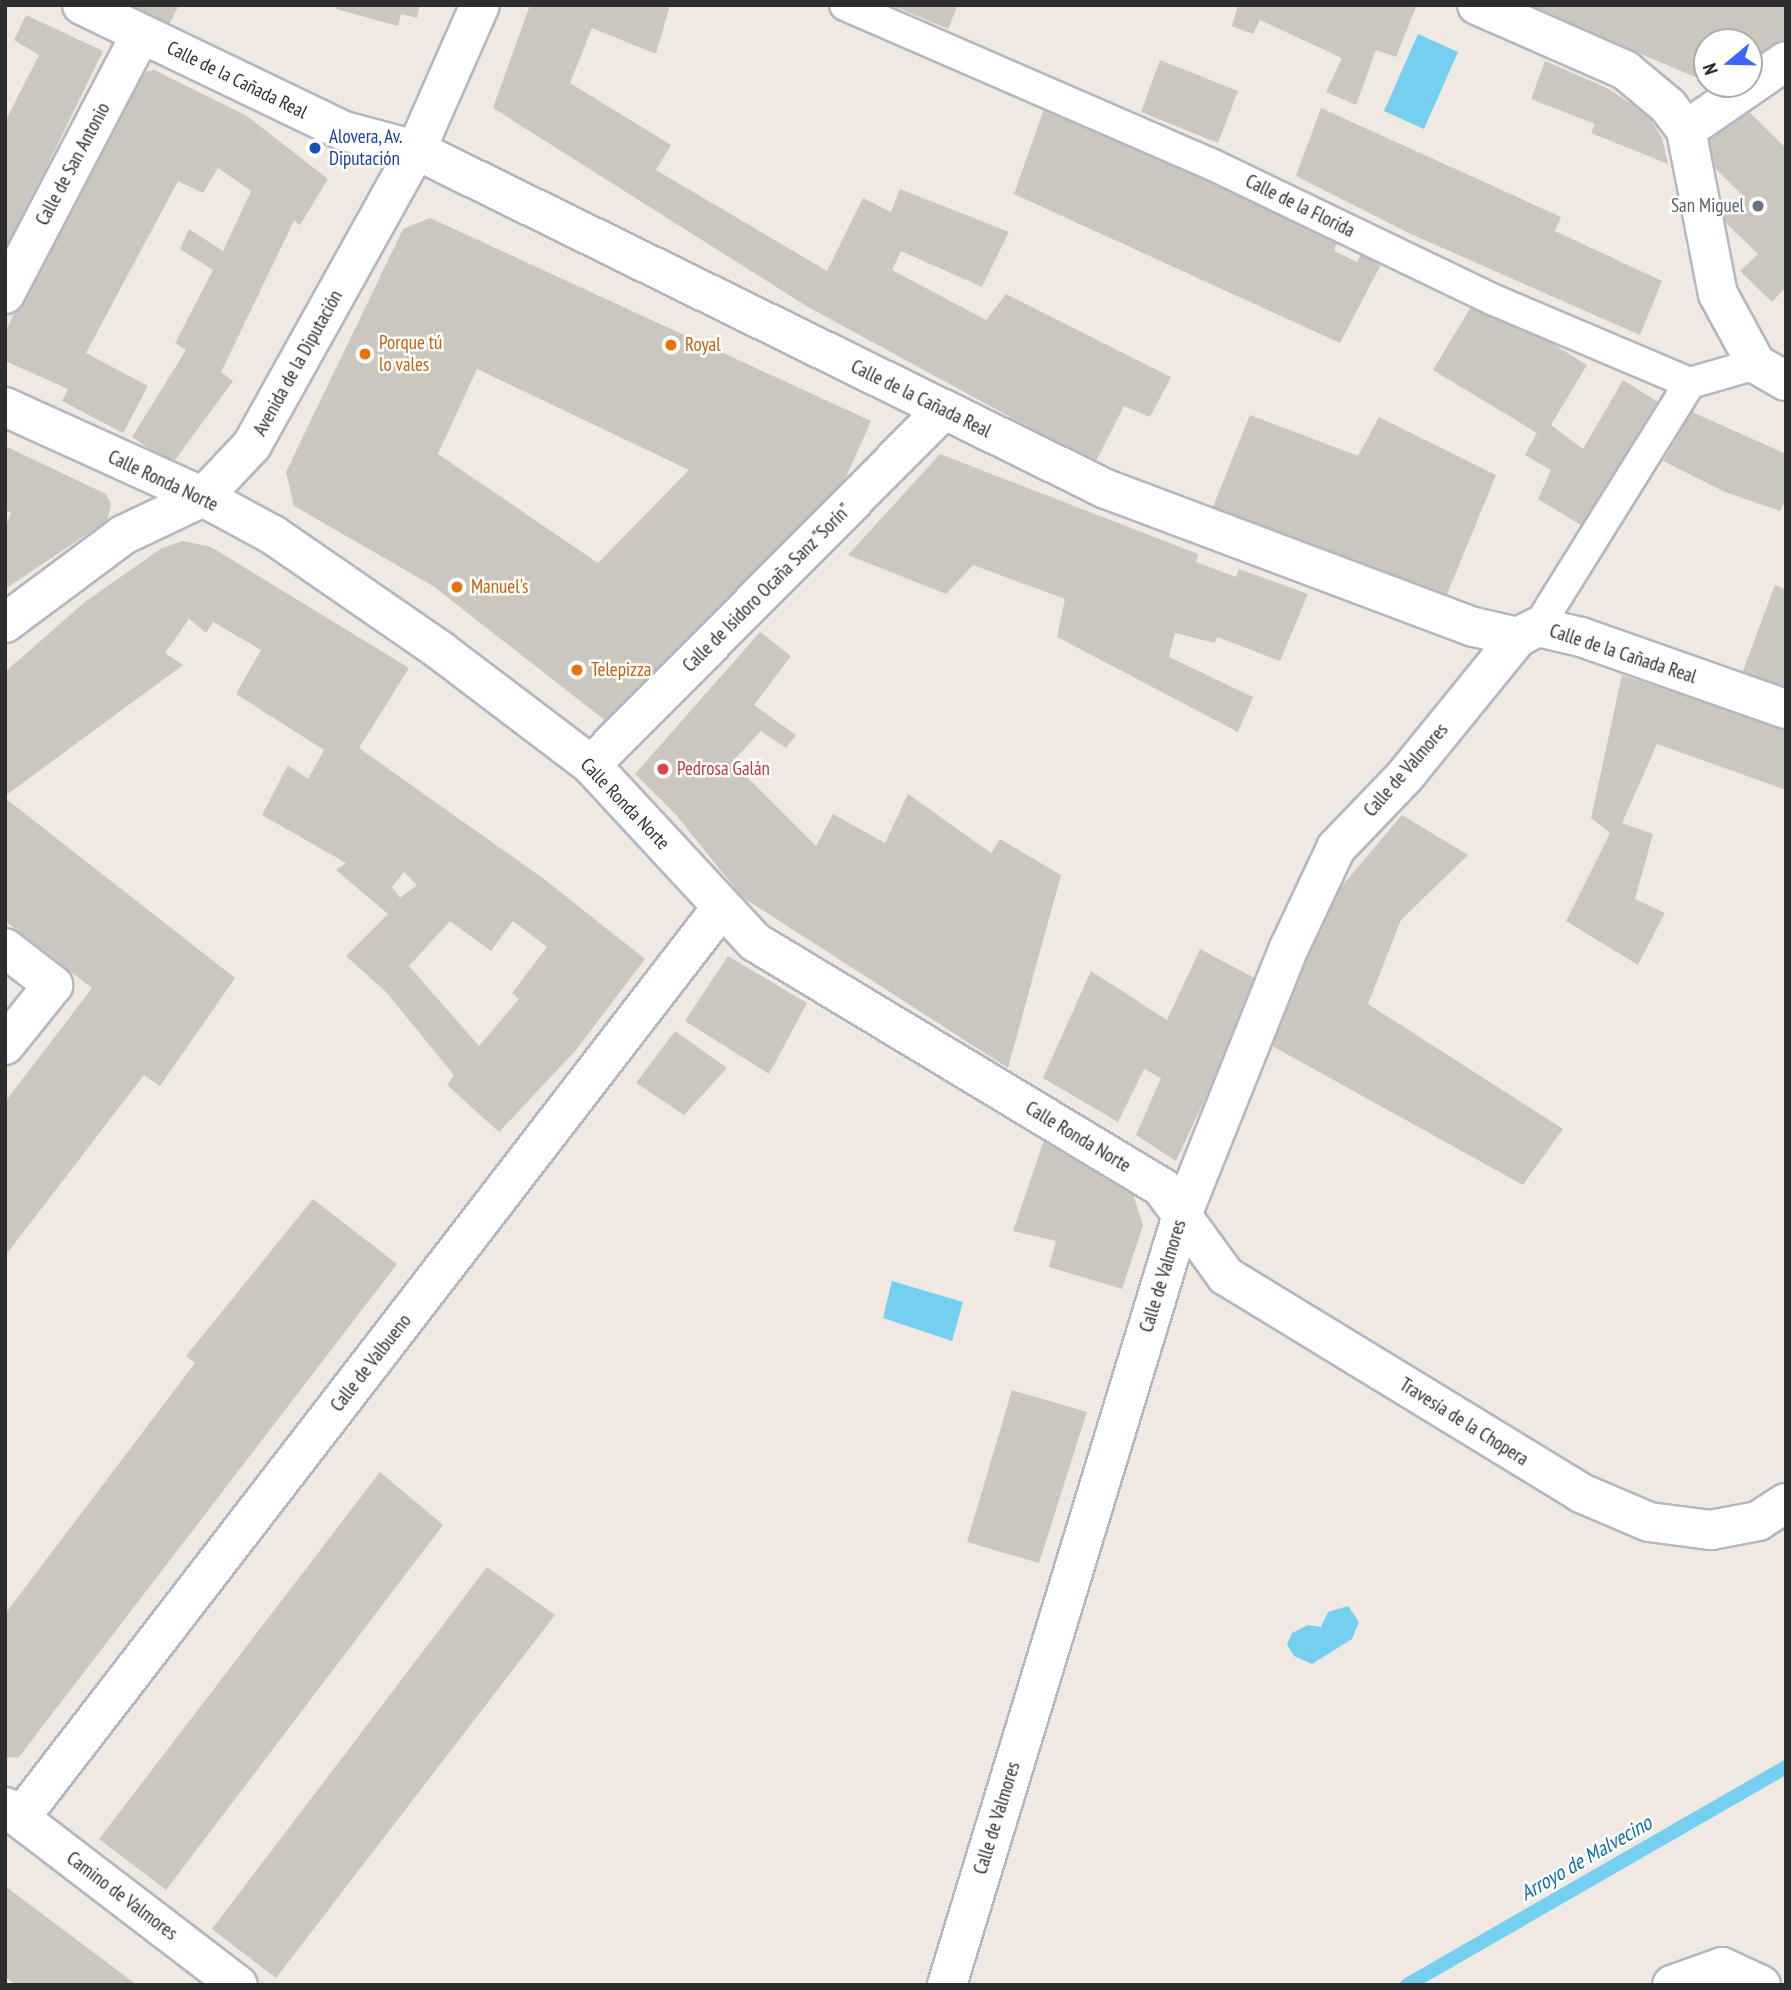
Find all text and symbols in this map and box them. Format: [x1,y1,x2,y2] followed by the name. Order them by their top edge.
[1693,28,1763,98] north arrow
[163,36,311,124] street label: Calle de la Cañada Real
[1697,60,1723,78] text: N
[31,98,115,230] street label: Calle de San Antonio
[329,126,404,170] place label: Alovera, Av. Diputación
[307,140,323,156] marker: Alovera, Av. Diputación
[1242,170,1358,242] street label: Calle de la Florida
[1671,195,1744,217] place label: San Miguel
[1750,198,1766,214] marker: San Miguel
[249,286,347,440] street label: Avenida de la Diputación
[379,332,442,376] place label: Porque tú lo vales
[685,334,721,356] place label: Royal
[663,337,679,353] marker: Royal
[357,346,373,362] marker: Porque tú lo vales
[847,355,995,443] street label: Calle de la Cañada Real
[104,446,222,516] street label: Calle Ronda Norte
[678,499,856,677] street label: Calle de Isidoro Ocaña Sanz "Sorín"
[471,576,528,598] place label: Manuel's
[449,579,465,595] marker: Manuel's
[1547,620,1699,688] street label: Calle de la Cañada Real
[591,659,651,681] place label: Telepizza
[569,662,585,678] marker: Telepizza
[1359,718,1453,822] street label: Calle de Valmores
[576,753,674,855] street label: Calle Ronda Norte
[677,758,770,780] place label: Pedrosa Galán
[655,761,671,777] marker: Pedrosa Galán
[1021,1097,1135,1177] street label: Calle Ronda Norte
[1135,1217,1191,1335] street label: Calle de Valmores
[326,1310,416,1416] street label: Calle de Valbueno
[1395,1373,1533,1471] street label: Travesía de la Chopera
[969,1759,1025,1877] street label: Calle de Valmores
[1516,1810,1656,1906] water label: Arroyo de Malvecino
[62,1847,182,1945] street label: Camino de Valmores

